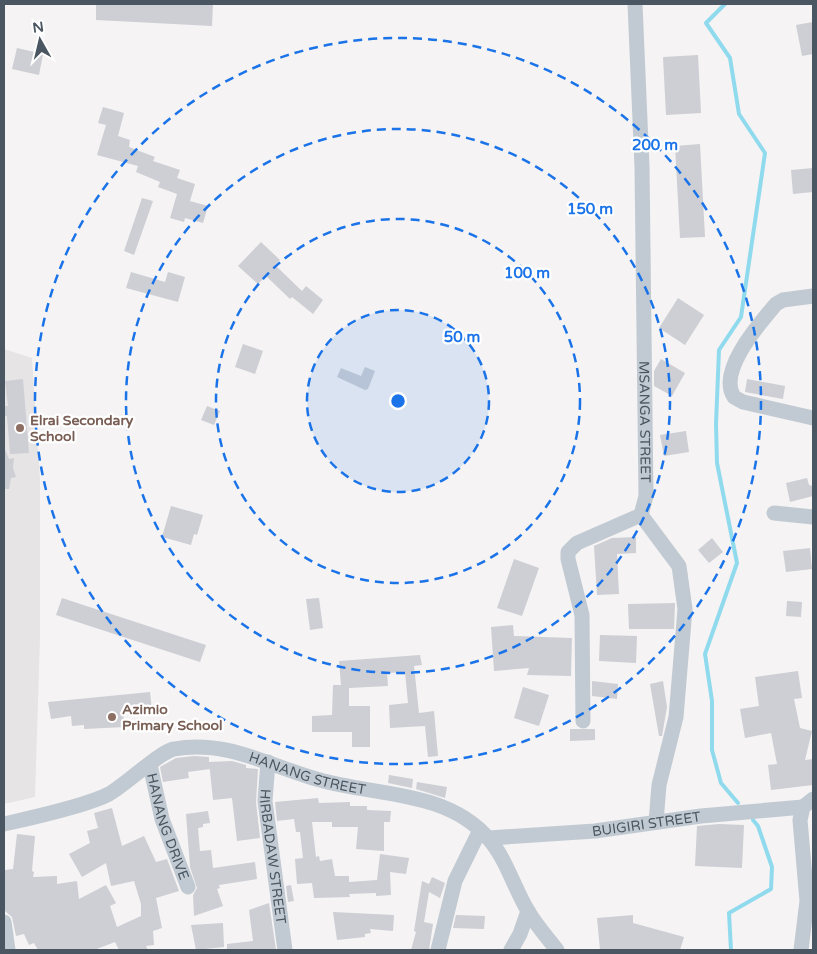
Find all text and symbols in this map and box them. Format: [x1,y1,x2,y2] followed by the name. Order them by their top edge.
[15,15,65,65] north arrow
[32,18,45,37] text: N
[632,136,678,154] text: 200 m
[567,200,613,218] text: 150 m
[504,264,550,282] text: 100 m
[444,328,480,346] text: 50 m
[635,361,654,483] street label: MSANGA STREET
[389,392,407,410] centre of rings
[30,412,134,445] place label: Elrai Secondary School
[14,422,26,434] marker: Elrai Secondary School
[122,701,223,734] place label: Azimio Primary School
[106,711,118,723] marker: Azimio Primary School
[247,749,368,798] street label: HANANG STREET
[143,771,192,882] street label: HANANG DRIVE
[256,788,289,926] street label: HIRBADAW STREET
[591,808,702,840] street label: BUIGIRI STREET

